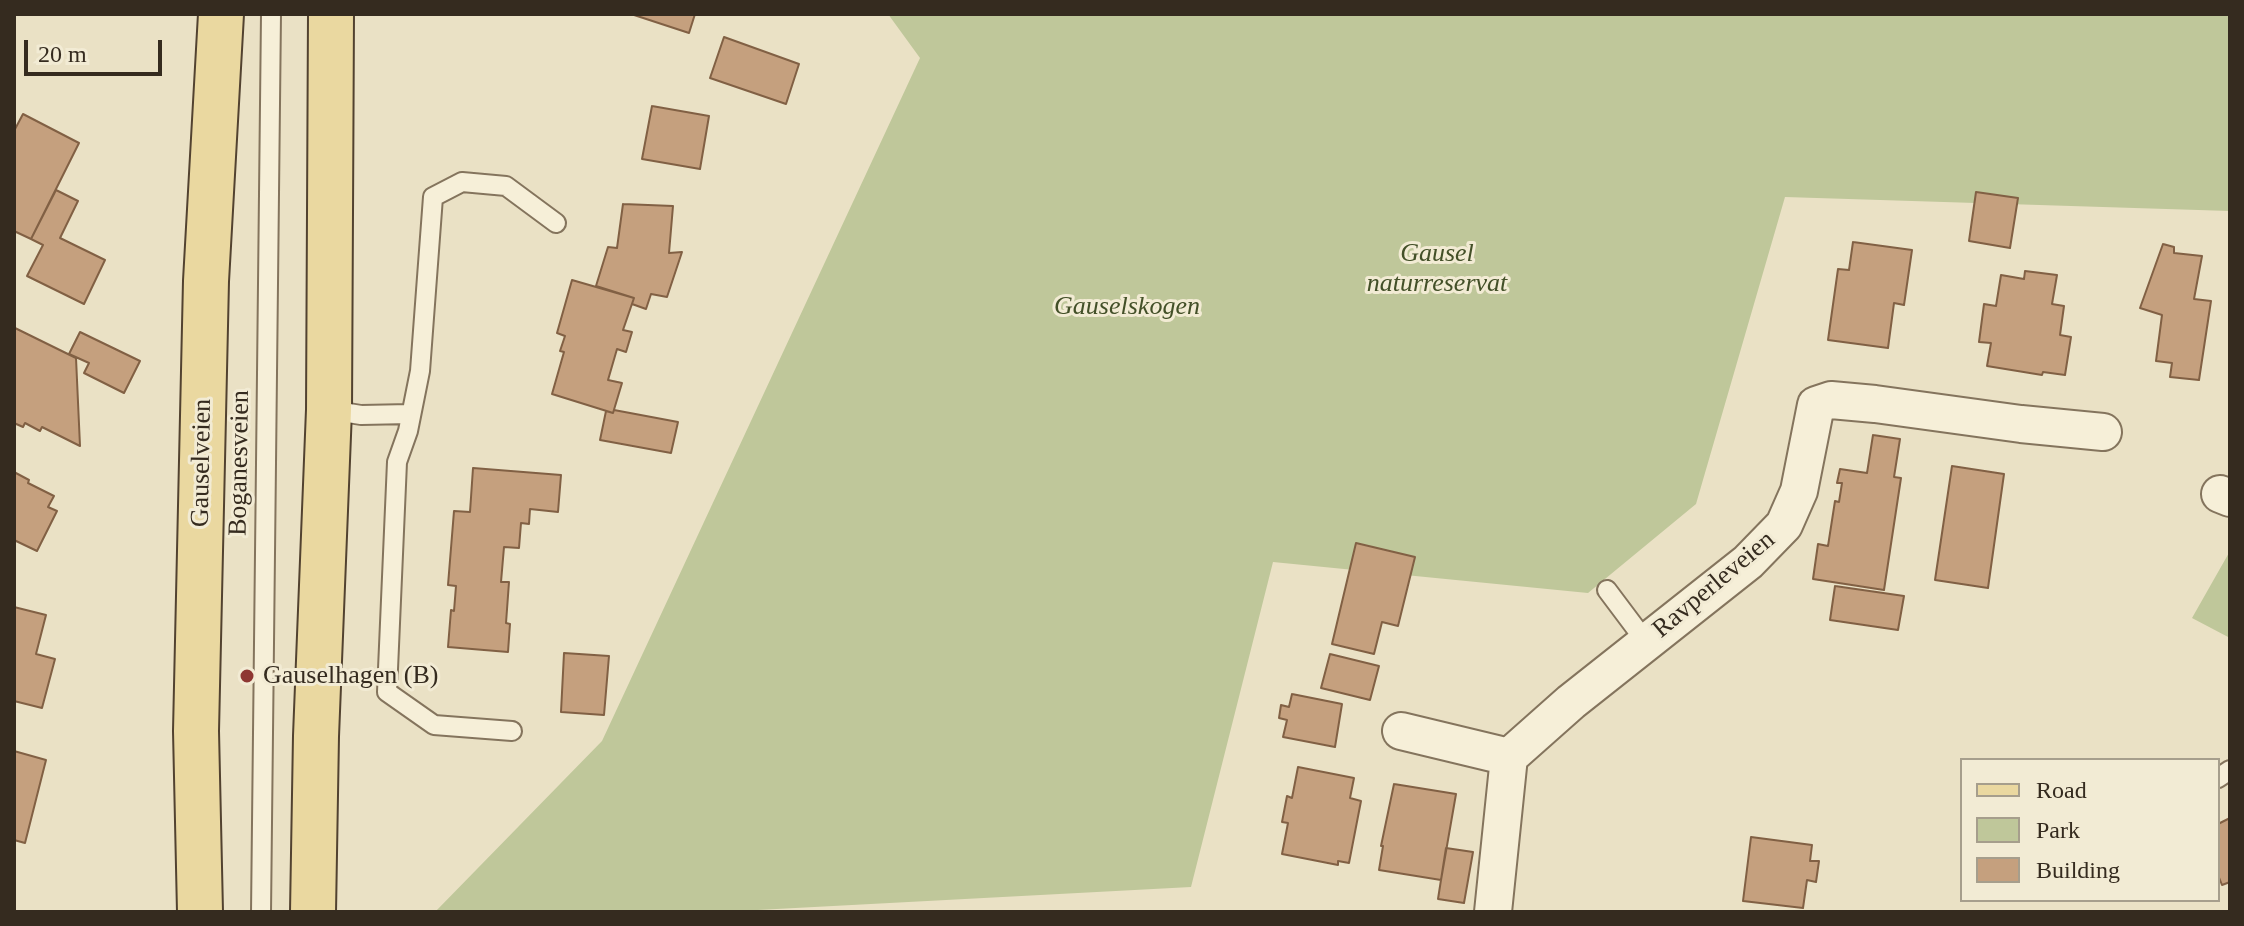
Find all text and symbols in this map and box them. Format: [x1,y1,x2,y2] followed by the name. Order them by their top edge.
[28,24,166,74] scale bar
[38,41,87,67] text: 20 m
[1367,238,1507,300] park label: Gausel naturreservat
[1054,291,1200,323] park label: Gauselskogen
[223,390,257,536] street label: Boganesveien
[185,398,219,528] street label: Gauselveien
[1646,525,1782,645] street label: Ravperleveien
[263,660,438,692] place label: Gauselhagen (B)
[238,667,256,685] marker: Gauselhagen (B)
[1960,758,2220,902] legend
[2036,777,2087,803] text: Road
[2036,817,2080,843] text: Park
[2036,857,2120,883] text: Building

